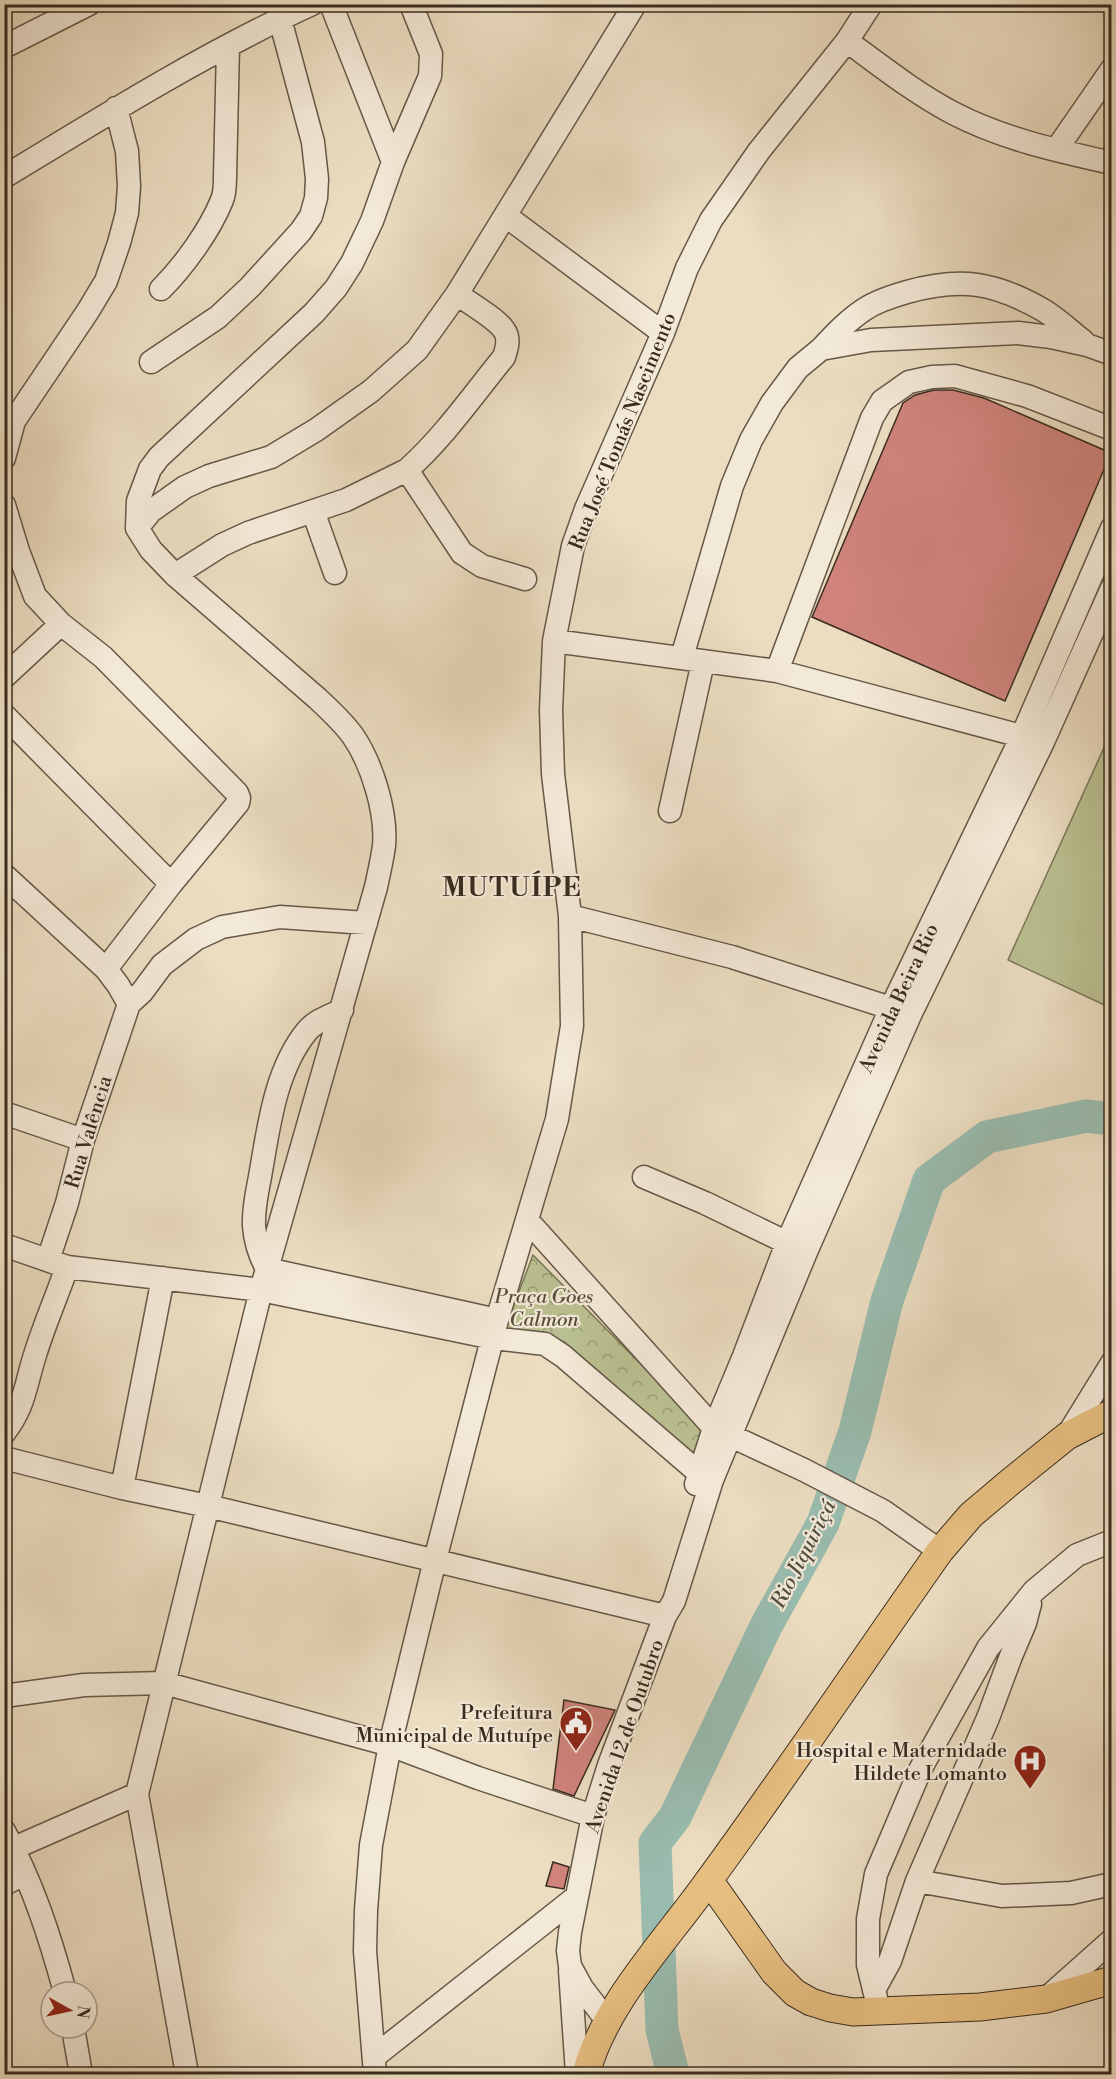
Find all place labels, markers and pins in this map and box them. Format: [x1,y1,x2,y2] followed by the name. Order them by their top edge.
[356,1701,554,1749] place label: Prefeitura Municipal de Mutuípe
[558,1705,594,1752] public building icon: Prefeitura Municipal de Mutuípe
[796,1739,1007,1787] place label: Hospital e Maternidade Hildete Lomanto
[1012,1743,1048,1790] hospital icon: Hospital e Maternidade Hildete Lomanto

